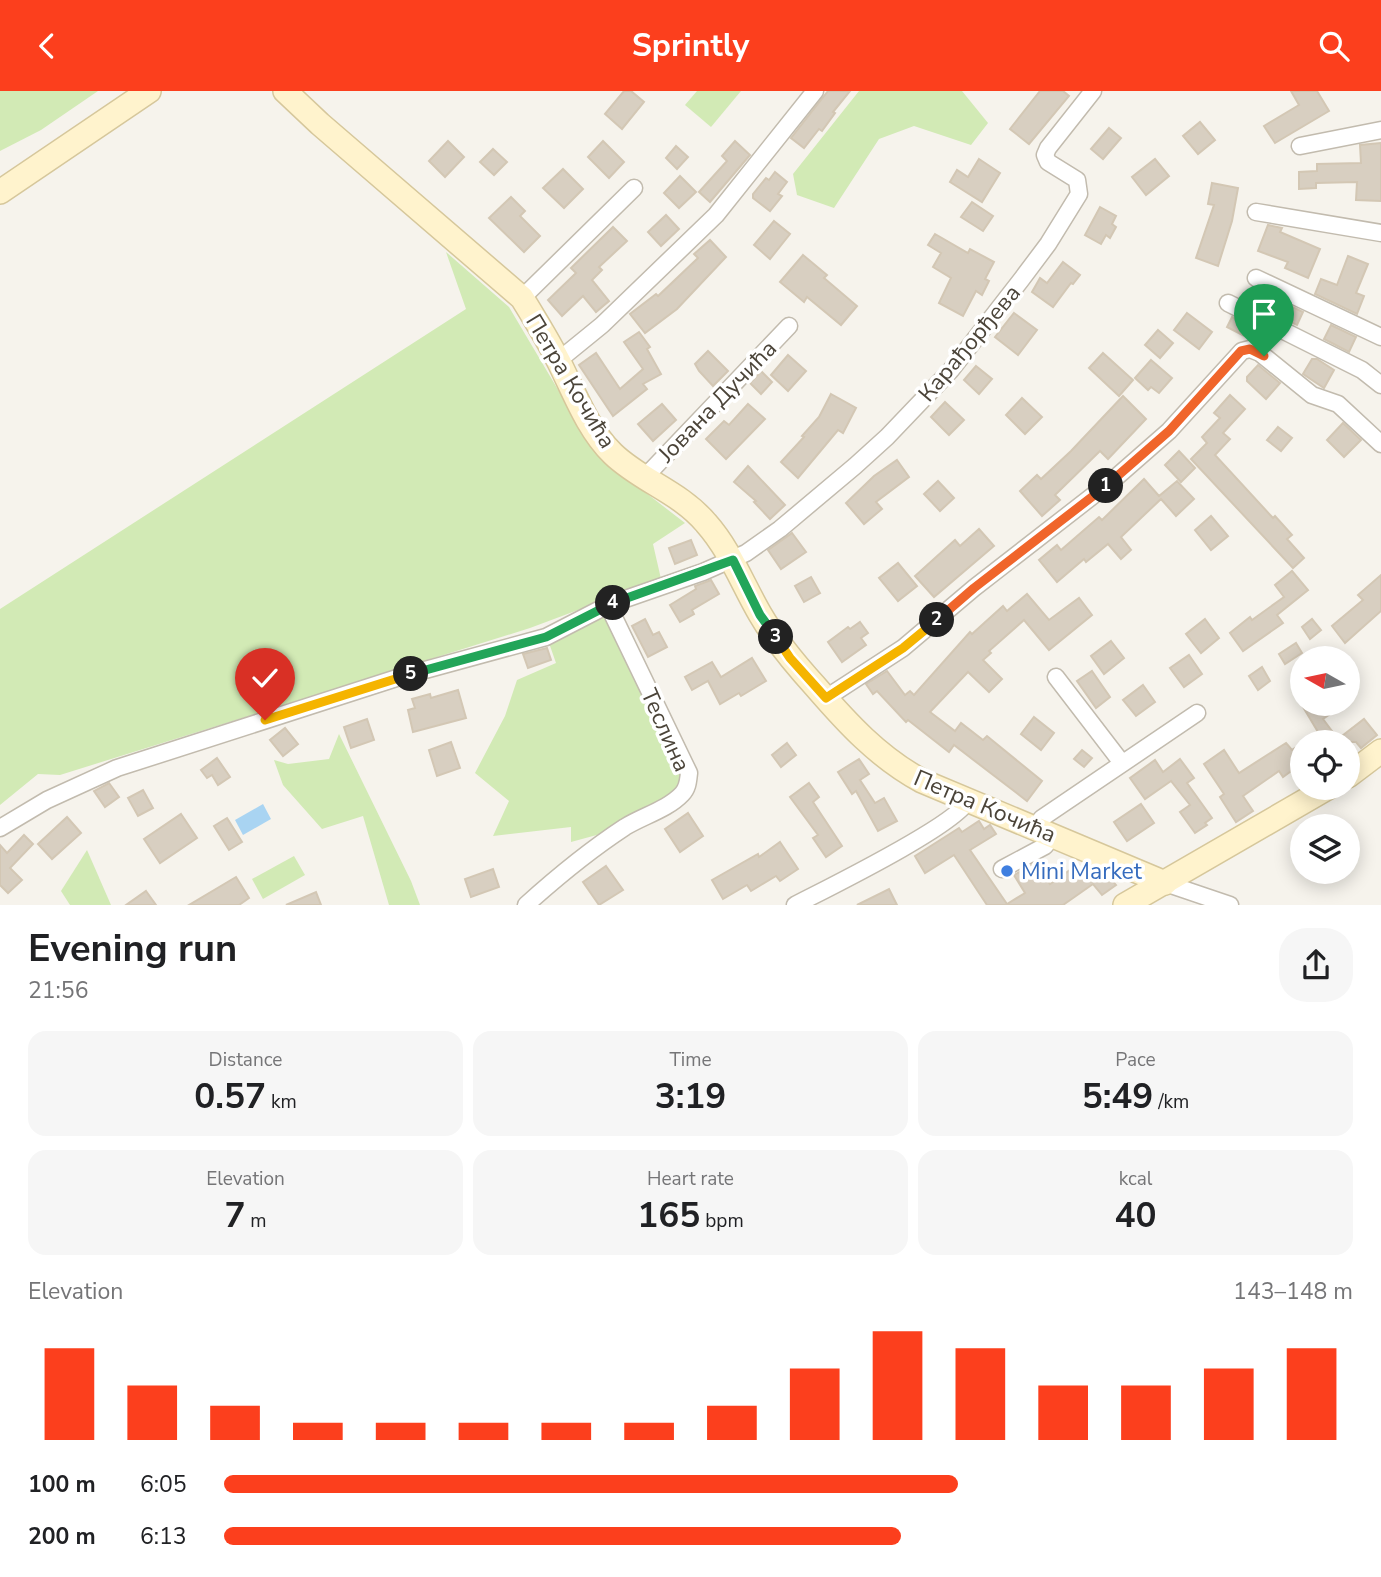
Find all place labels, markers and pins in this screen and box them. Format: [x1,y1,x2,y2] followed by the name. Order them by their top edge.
[1234,284,1294,356] pin
[1088,469,1124,503] pin: 1
[596,585,630,621] pin: 4
[920,603,954,637] pin: 2
[758,619,794,655] pin: 3
[235,648,295,720] pin
[394,657,428,691] pin: 5
[1021,856,1143,887] place label: Mini Market
[999,863,1015,879] marker: Mini Market

